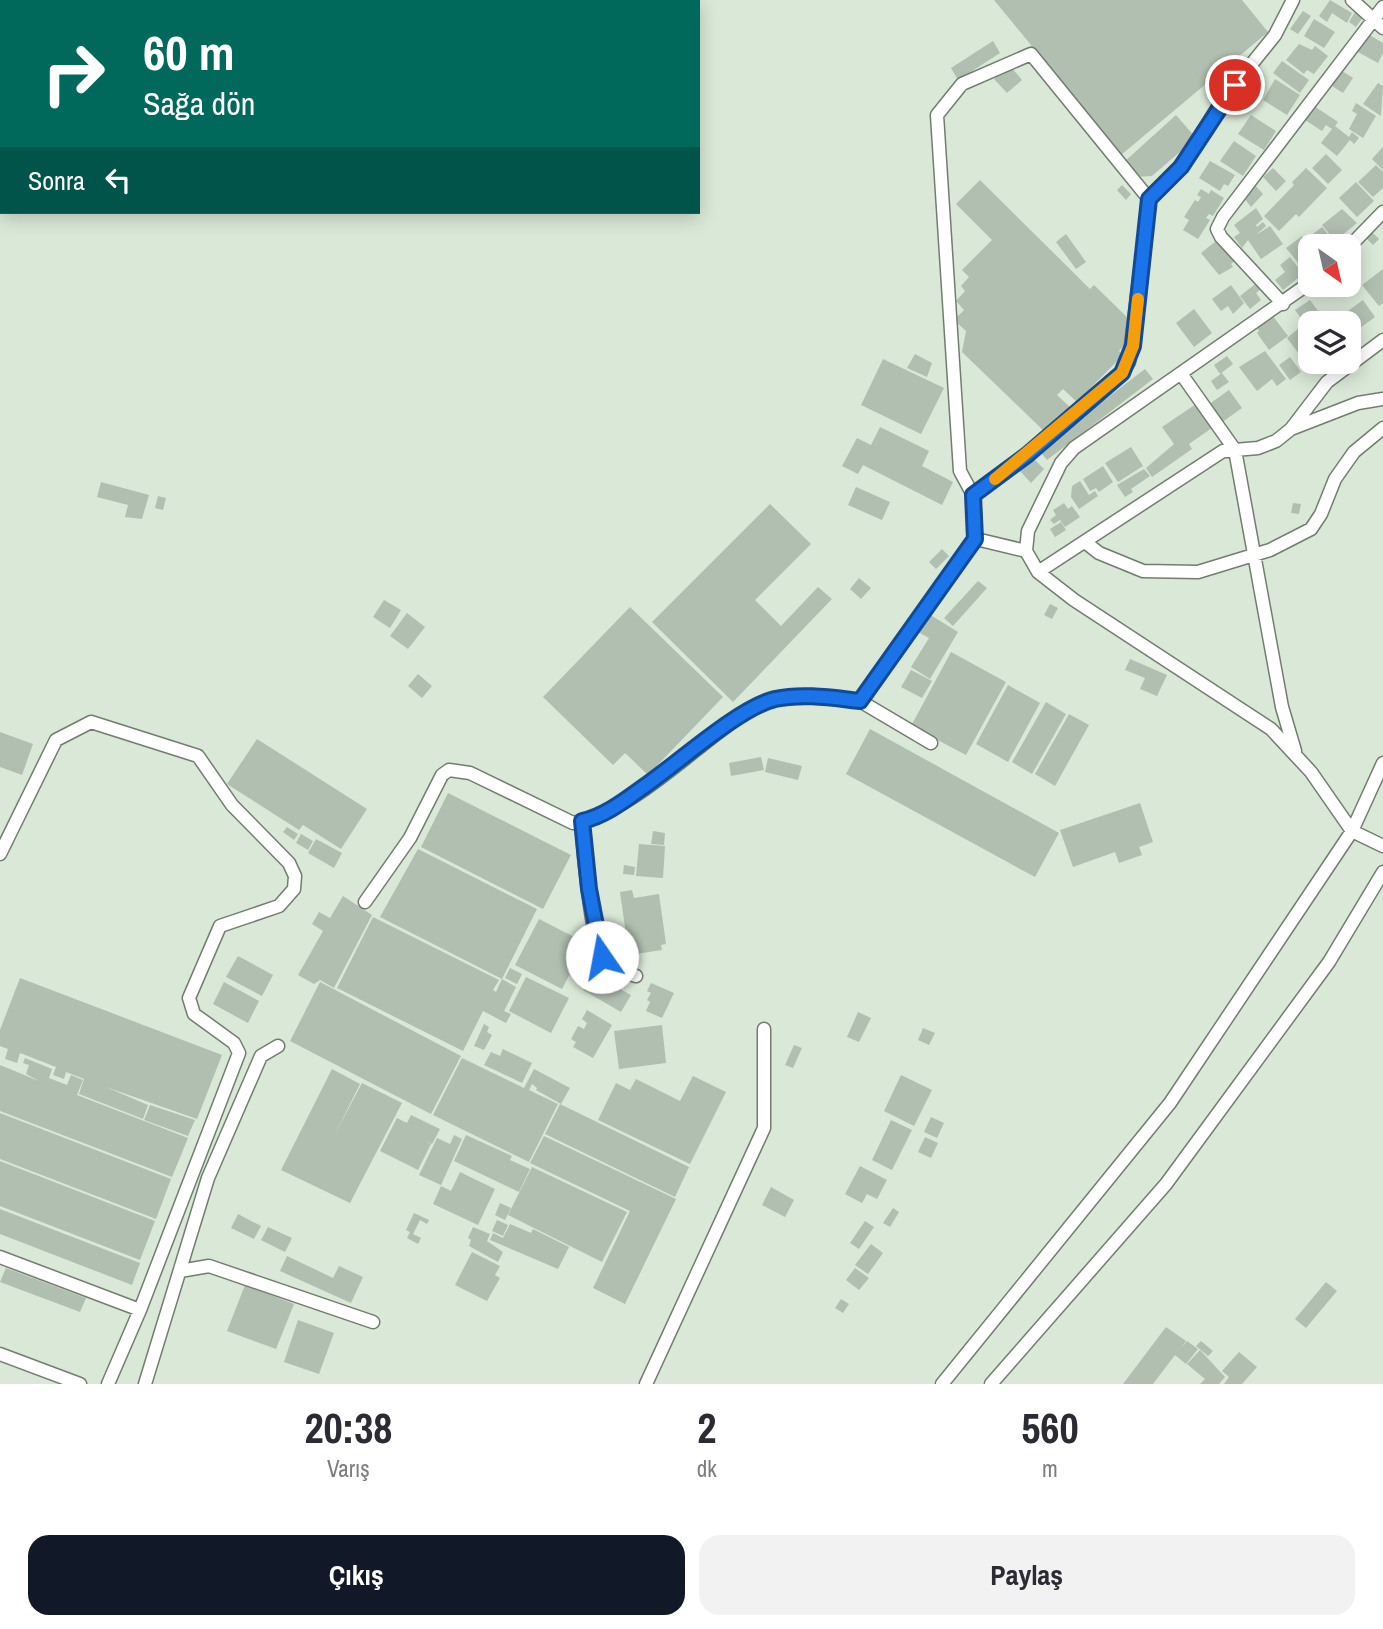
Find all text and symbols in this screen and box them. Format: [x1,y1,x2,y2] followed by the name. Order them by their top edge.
[143,19,235,85] text: 60 m
[28,28,119,119] icon: right
[1205,55,1265,115] pin
[1216,66,1254,104] icon: arrive
[143,82,255,125] text: Sağa dön
[99,161,137,199] icon: left
[28,163,85,198] text: Sonra
[1298,234,1362,298] north arrow
[1298,234,1361,374] map controls
[1298,311,1361,374] button: layers
[565,920,639,994] position arrow
[304,1400,392,1456] text: 20:38
[697,1400,716,1456] text: 2
[1021,1400,1079,1456] text: 560
[327,1453,370,1484] text: Varış
[697,1453,717,1484] text: dk
[1042,1453,1058,1484] text: m
[28,1535,685,1615] button: Çıkış
[699,1535,1355,1615] button: Paylaş

